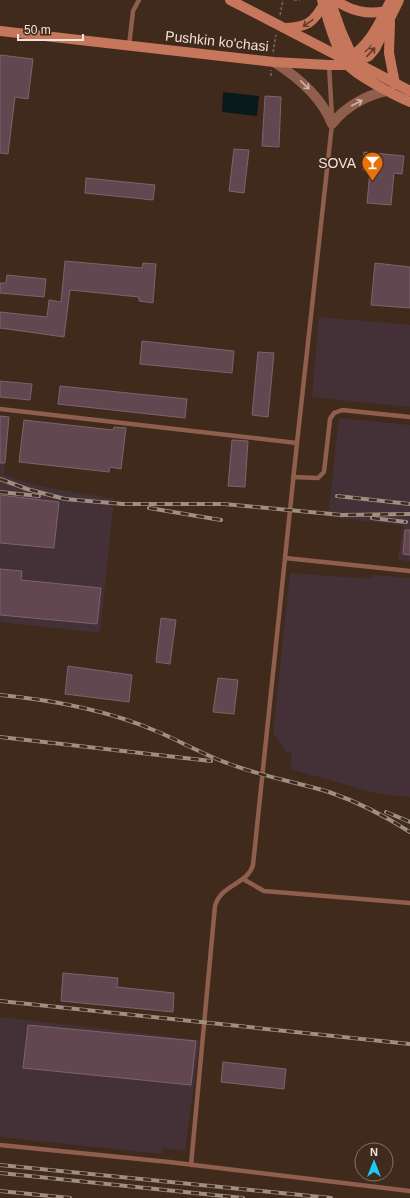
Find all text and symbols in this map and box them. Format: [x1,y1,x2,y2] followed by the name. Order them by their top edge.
[18,16,83,42] scale bar
[303,19,314,27] one-way arrow
[24,23,51,37] text: 50 m
[165,28,269,54] street label: Pushkin ko'chasi
[367,47,376,57] one-way arrow
[300,80,310,90] one-way arrow
[351,99,363,106] one-way arrow
[359,150,385,183] bar icon: SOVA
[318,155,357,171] place label: SOVA
[354,1142,394,1182] north arrow
[370,1146,378,1158] text: N

